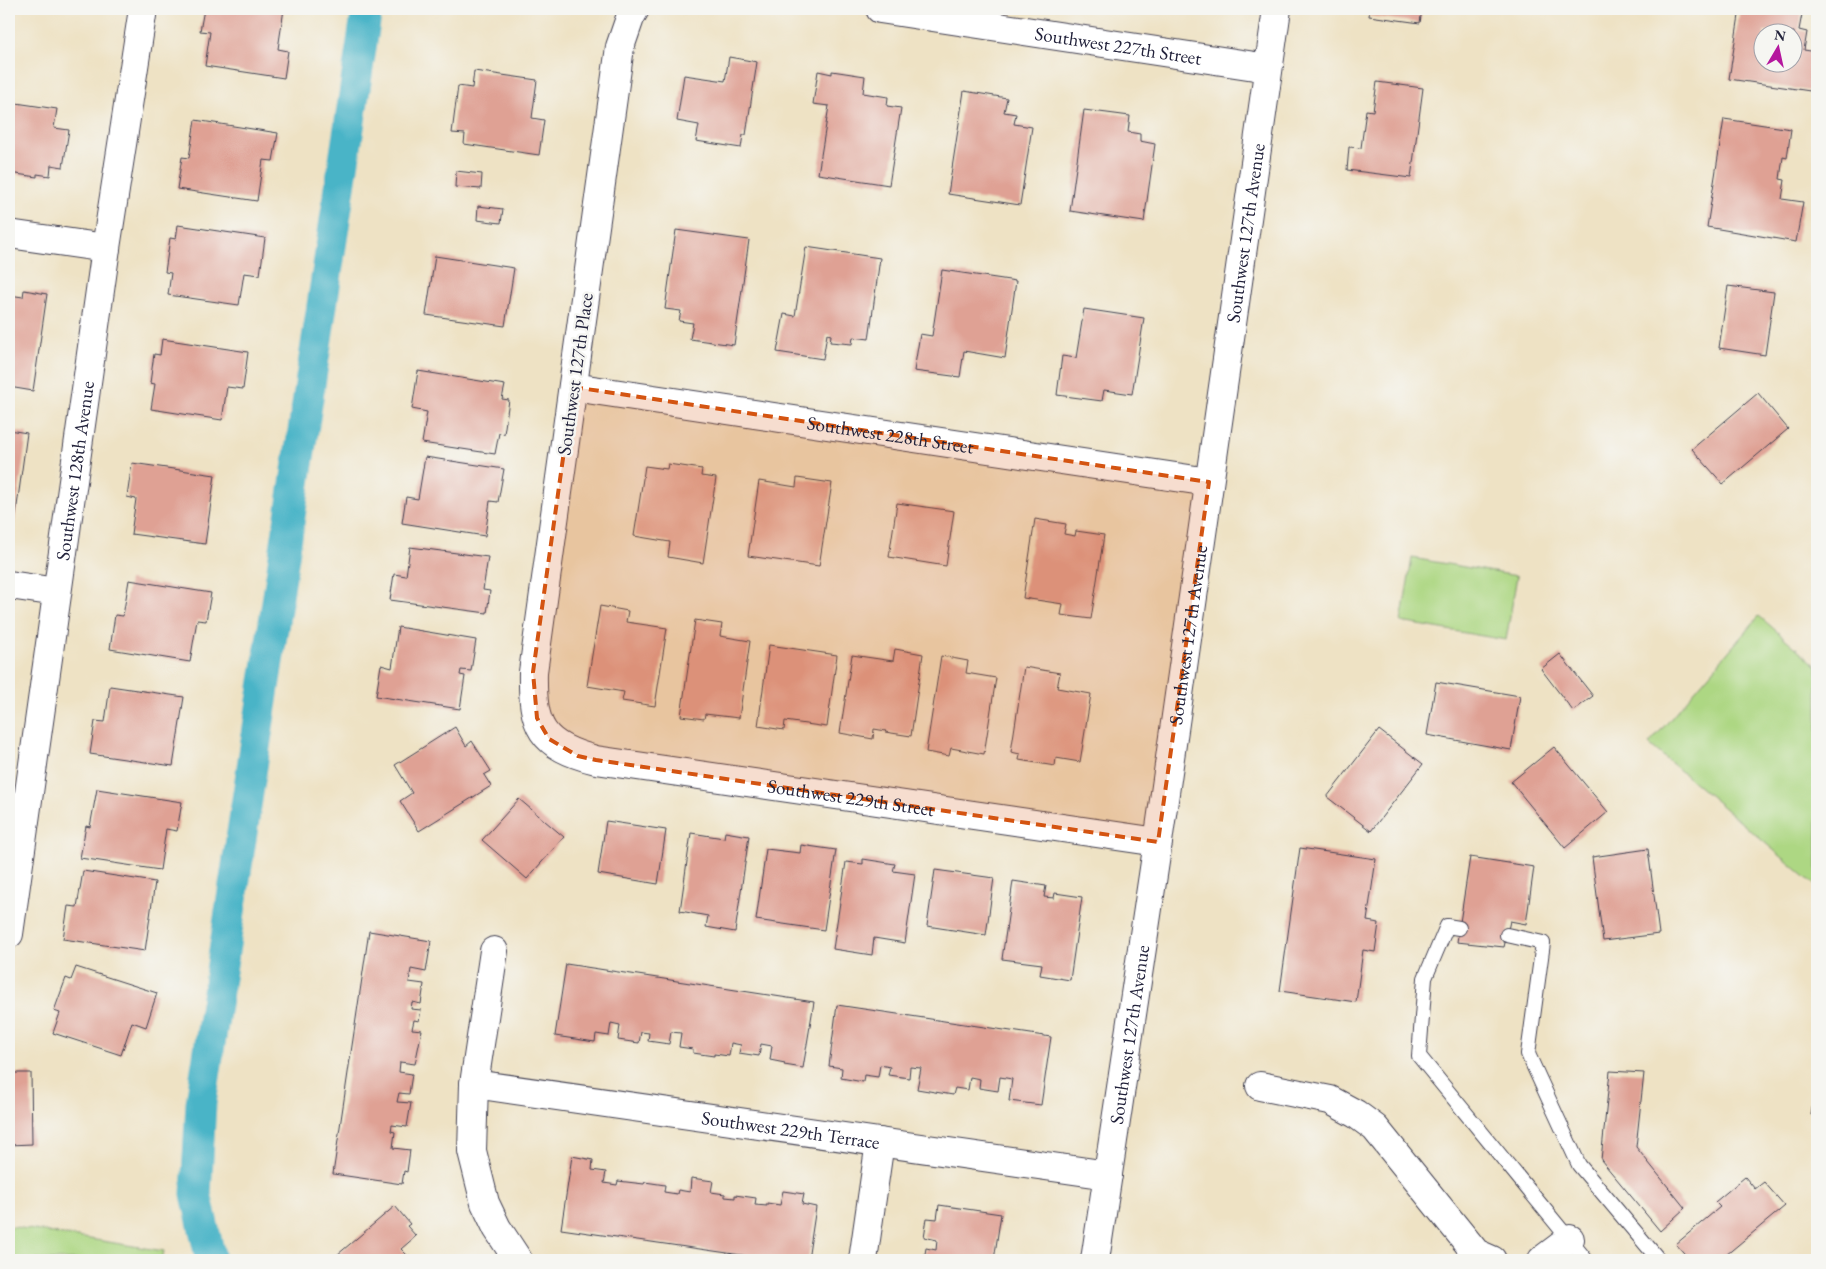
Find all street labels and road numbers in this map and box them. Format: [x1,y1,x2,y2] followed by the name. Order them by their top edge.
[1033,20,1203,70] street label: Southwest 227th Street
[1220,142,1270,324] street label: Southwest 127th Avenue
[551,291,599,457] street label: Southwest 127th Place
[49,379,100,562] street label: Southwest 128th Avenue
[805,410,976,459] street label: Southwest 228th Street
[1162,543,1213,726] street label: Southwest 127th Avenue
[766,773,936,822] street label: Southwest 229th Street
[1103,943,1155,1126] street label: Southwest 127th Avenue
[700,1104,881,1155] street label: Southwest 229th Terrace

